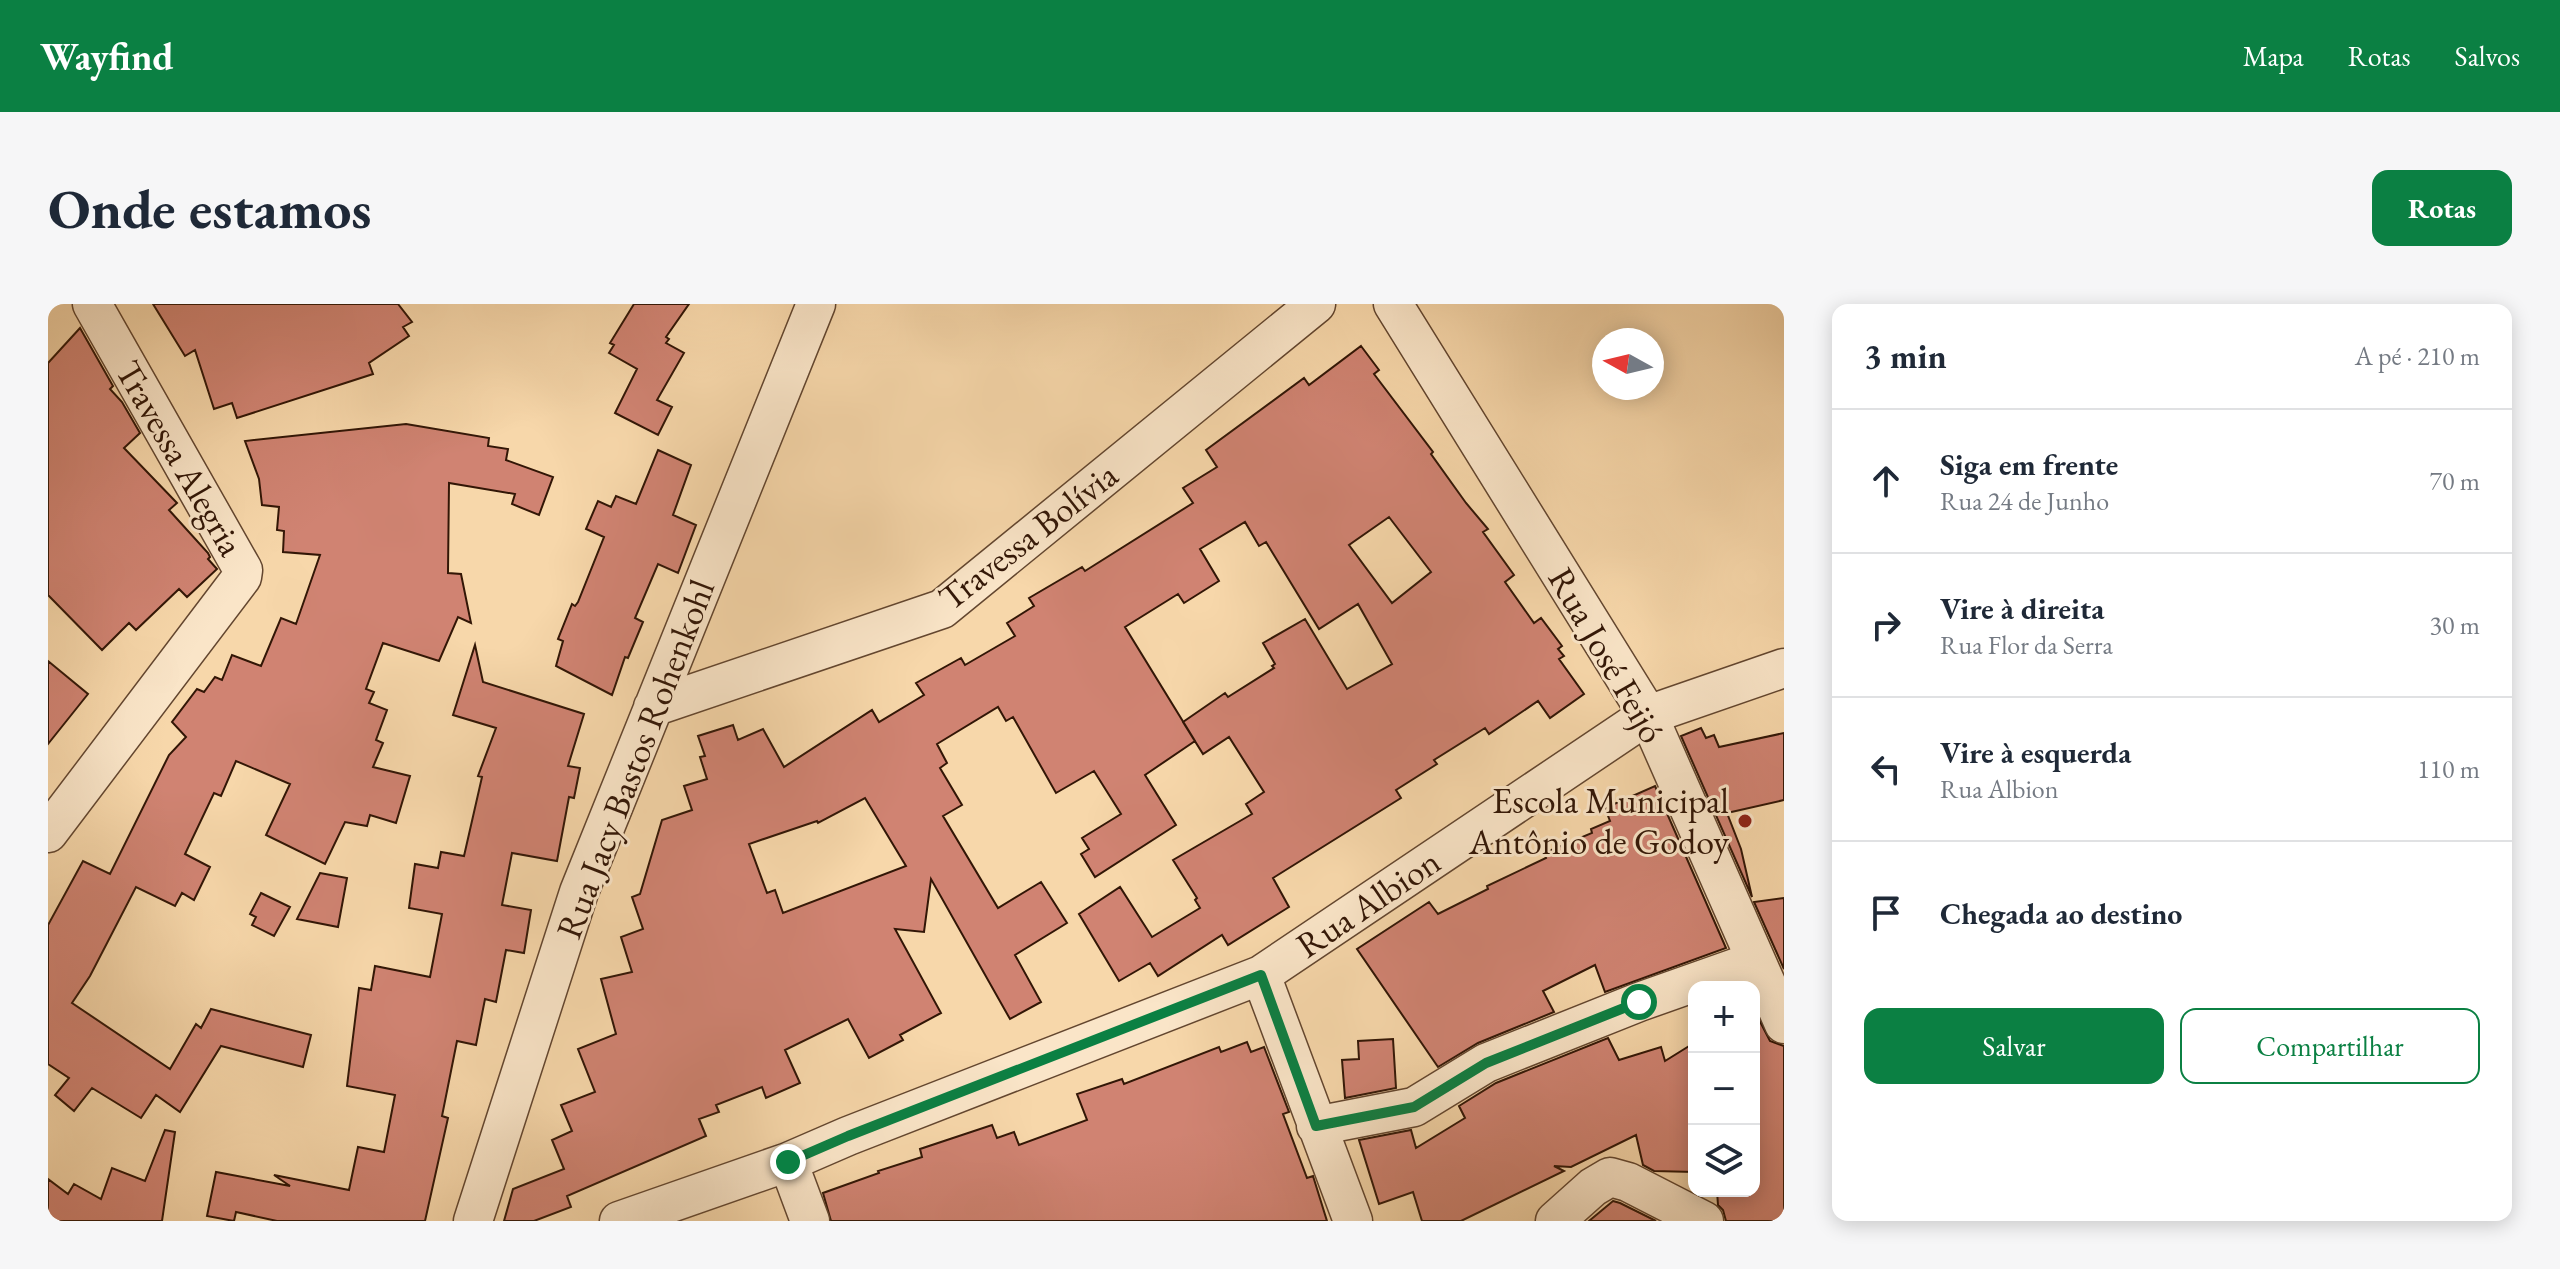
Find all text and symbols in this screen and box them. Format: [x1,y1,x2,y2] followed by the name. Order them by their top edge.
[40,32,174,81] text: Wayfind
[2243,38,2304,74] text: Mapa
[2348,38,2411,74] text: Rotas
[2455,38,2520,74] text: Salvos
[2372,170,2512,246] button: Rotas
[48,172,372,245] text: Onde estamos
[1592,328,1664,400] north arrow
[1864,334,1947,378] text: 3 min
[2355,339,2480,373] text: A pé · 210 m
[105,352,255,565] street label: Travessa Alegria
[1940,445,2118,484] text: Siga em frente
[929,451,1128,621] street label: Travessa Bolívia
[1864,459,1908,503] icon: ahead
[2430,464,2480,498] text: 70 m
[1940,484,2109,518] text: Rua 24 de Junho
[1538,559,1676,751] street label: Rua José Feijó
[545,573,725,945] street label: Rua Jacy Bastos Rohenkohl
[1940,589,2104,628] text: Vire à direita
[1864,603,1908,647] icon: right
[2430,608,2480,642] text: 30 m
[1940,628,2113,662] text: Rua Flor da Serra
[1940,733,2131,772] text: Vire à esquerda
[1864,747,1908,791] icon: left
[2417,752,2480,786] text: 110 m
[1940,772,2058,806] text: Rua Albion
[1468,777,1729,865] place label: Escola Municipal Antônio de Godoy
[1736,812,1754,830] marker: Escola Municipal Antônio de Godoy
[1287,838,1449,968] street label: Rua Albion
[1864,891,1908,935] icon: arrive
[1940,894,2182,933] text: Chegada ao destino
[1688,981,1760,1197] map controls
[1688,981,1760,1053] button: +
[1621,984,1657,1020] route start
[1864,1008,2164,1084] button: Salvar
[2180,1008,2480,1084] button: Compartilhar
[1688,1053,1760,1125] button: −
[1688,1125,1760,1197] button: layers
[770,1144,806,1180] route end

